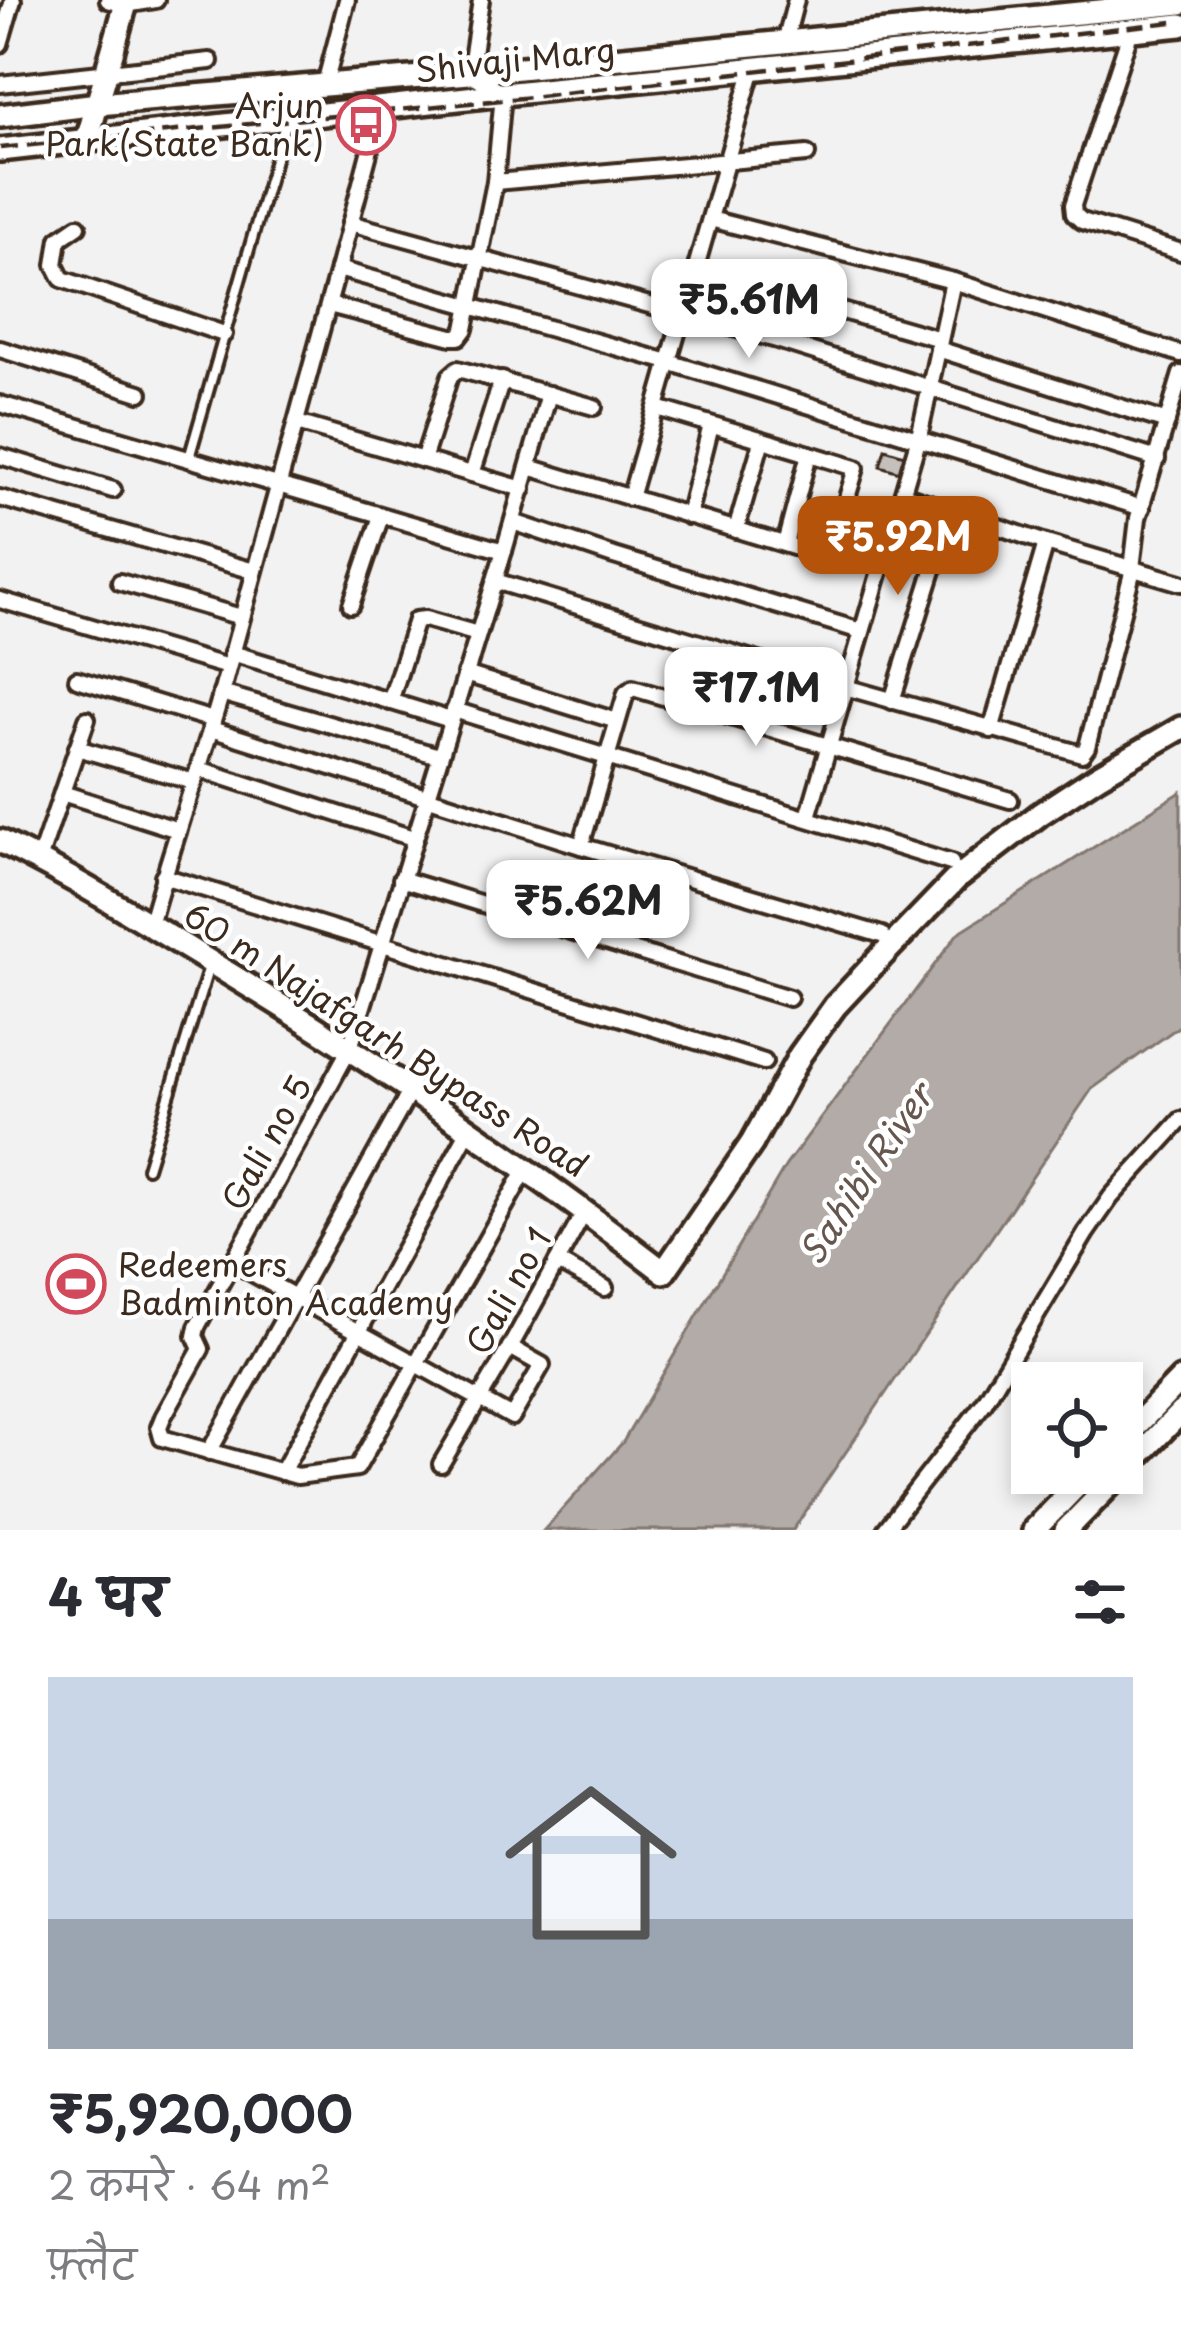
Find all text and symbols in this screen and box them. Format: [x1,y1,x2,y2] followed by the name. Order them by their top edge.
[412,23,617,93] street label: Shivaji Marg
[45,79,324,167] place label: Arjun Park(State Bank)
[335,94,397,156] bus stop icon: Arjun Park(State Bank)
[651,259,847,361] pin: ₹5.61M
[678,268,820,327] text: ₹5.61M
[800,496,996,598] pin: ₹5.92M
[825,505,971,564] text: ₹5.92M
[658,647,854,749] pin: ₹17.1M
[691,656,821,715] text: ₹17.1M
[490,860,686,962] pin: ₹5.62M
[513,869,663,928] text: ₹5.62M
[175,888,599,1188] street label: 60 m Najafgarh Bypass Road
[208,1065,323,1219] street label: Gali no 5
[784,1068,947,1274] water label: Sahibi River
[452,1218,563,1363] street label: Gali no 1
[118,1238,453,1326] place label: Redeemers Badminton Academy
[45,1253,107,1315] sports icon: Redeemers Badminton Academy
[1011,1362,1143,1494] map controls
[1011,1362,1143,1494] button: locate
[48,1556,167,1633] text: 4 घर
[1067,1569,1133,1635] icon: filters
[483,1755,699,1971] icon: home
[48,2073,353,2150] text: ₹5,920,000
[48,2154,331,2213] text: 2 कमरे · 64 m²
[48,2233,137,2292] text: फ़्लैट

